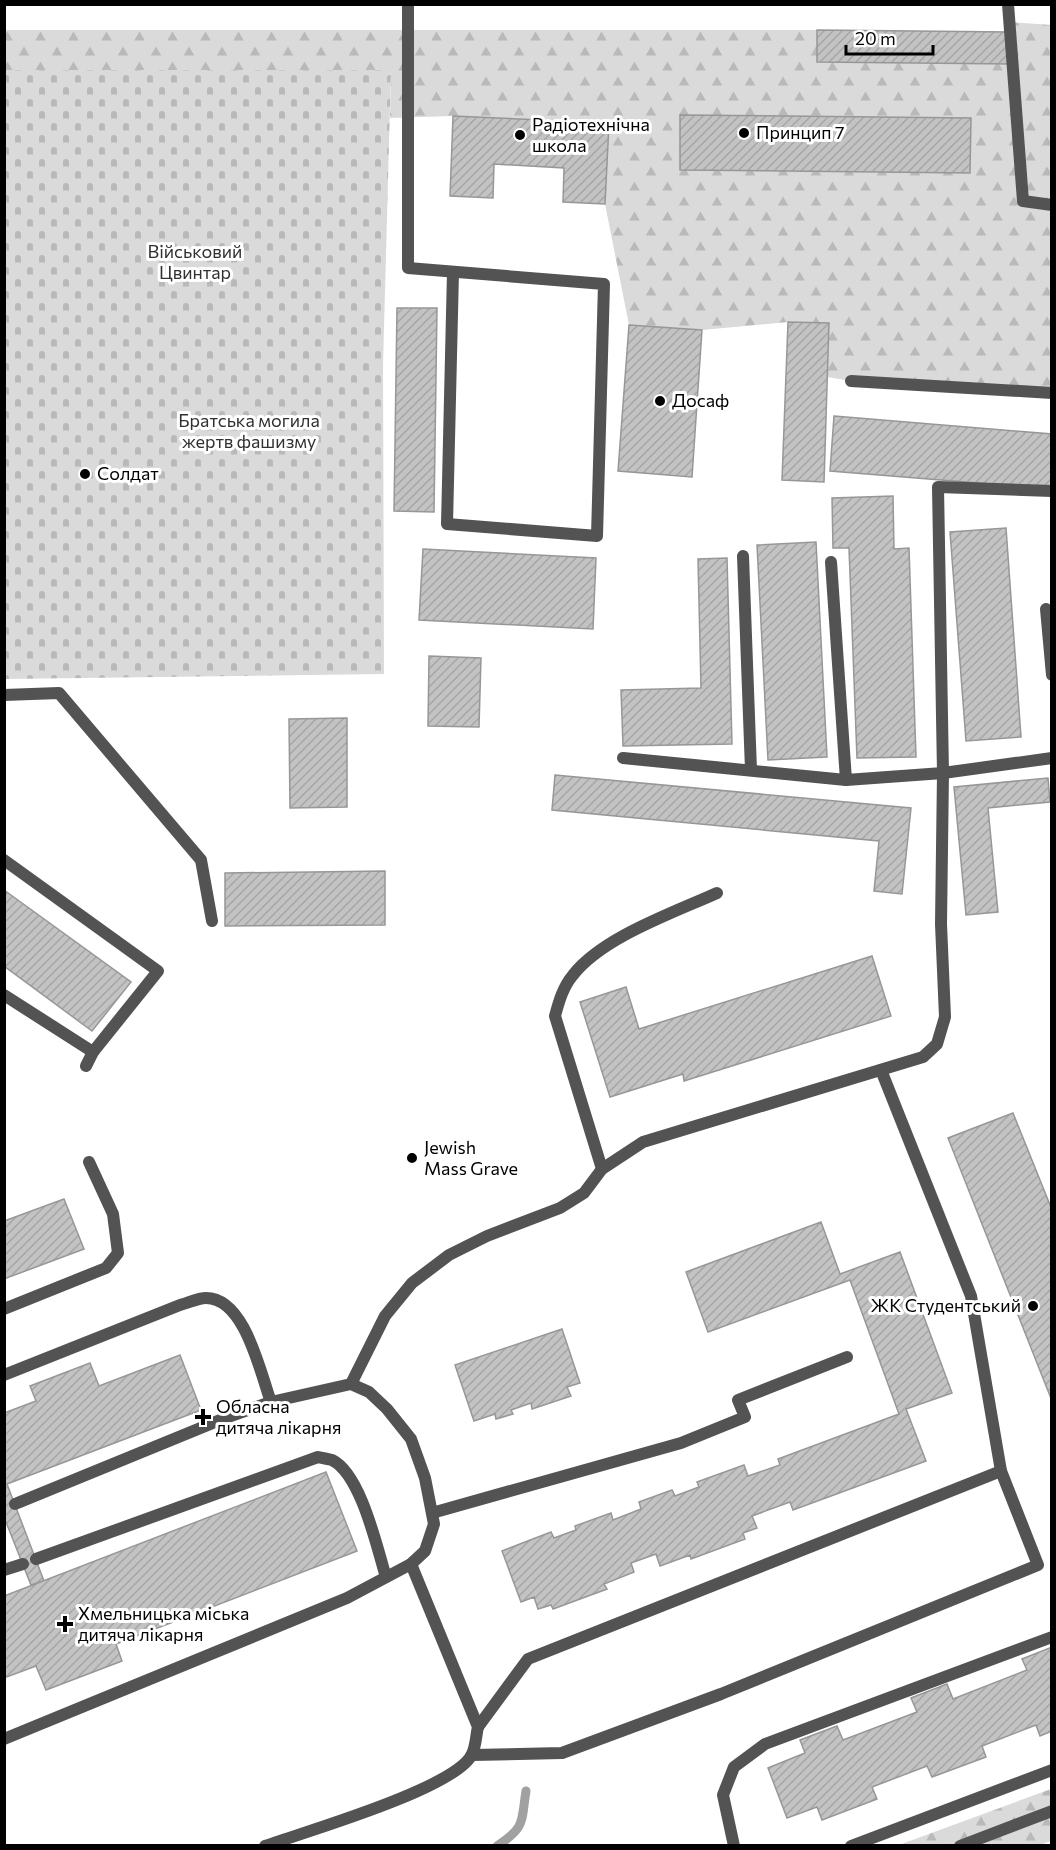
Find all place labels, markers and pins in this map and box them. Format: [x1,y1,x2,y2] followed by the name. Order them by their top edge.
[532,113,650,156] place label: Радіотехнічна школа
[756,121,845,143] place label: Принцип 7
[737,126,751,140] marker: Принцип 7
[513,128,527,142] marker: Радіотехнічна школа
[672,389,729,411] place label: Досаф
[653,394,667,408] marker: Досаф
[97,462,159,484] place label: Солдат
[78,467,92,481] marker: Солдат
[424,1136,518,1179] place label: Jewish Mass Grave
[405,1151,419,1165] marker: Jewish Mass Grave
[871,1294,1021,1316] place label: ЖК Студентський
[1026,1299,1040,1313] marker: ЖК Студентський
[216,1395,341,1438] place label: Обласна дитяча лікарня
[194,1408,212,1426] marker: Обласна дитяча лікарня
[78,1602,249,1645] place label: Хмельницька міська дитяча лікарня
[56,1615,74,1633] marker: Хмельницька міська дитяча лікарня

